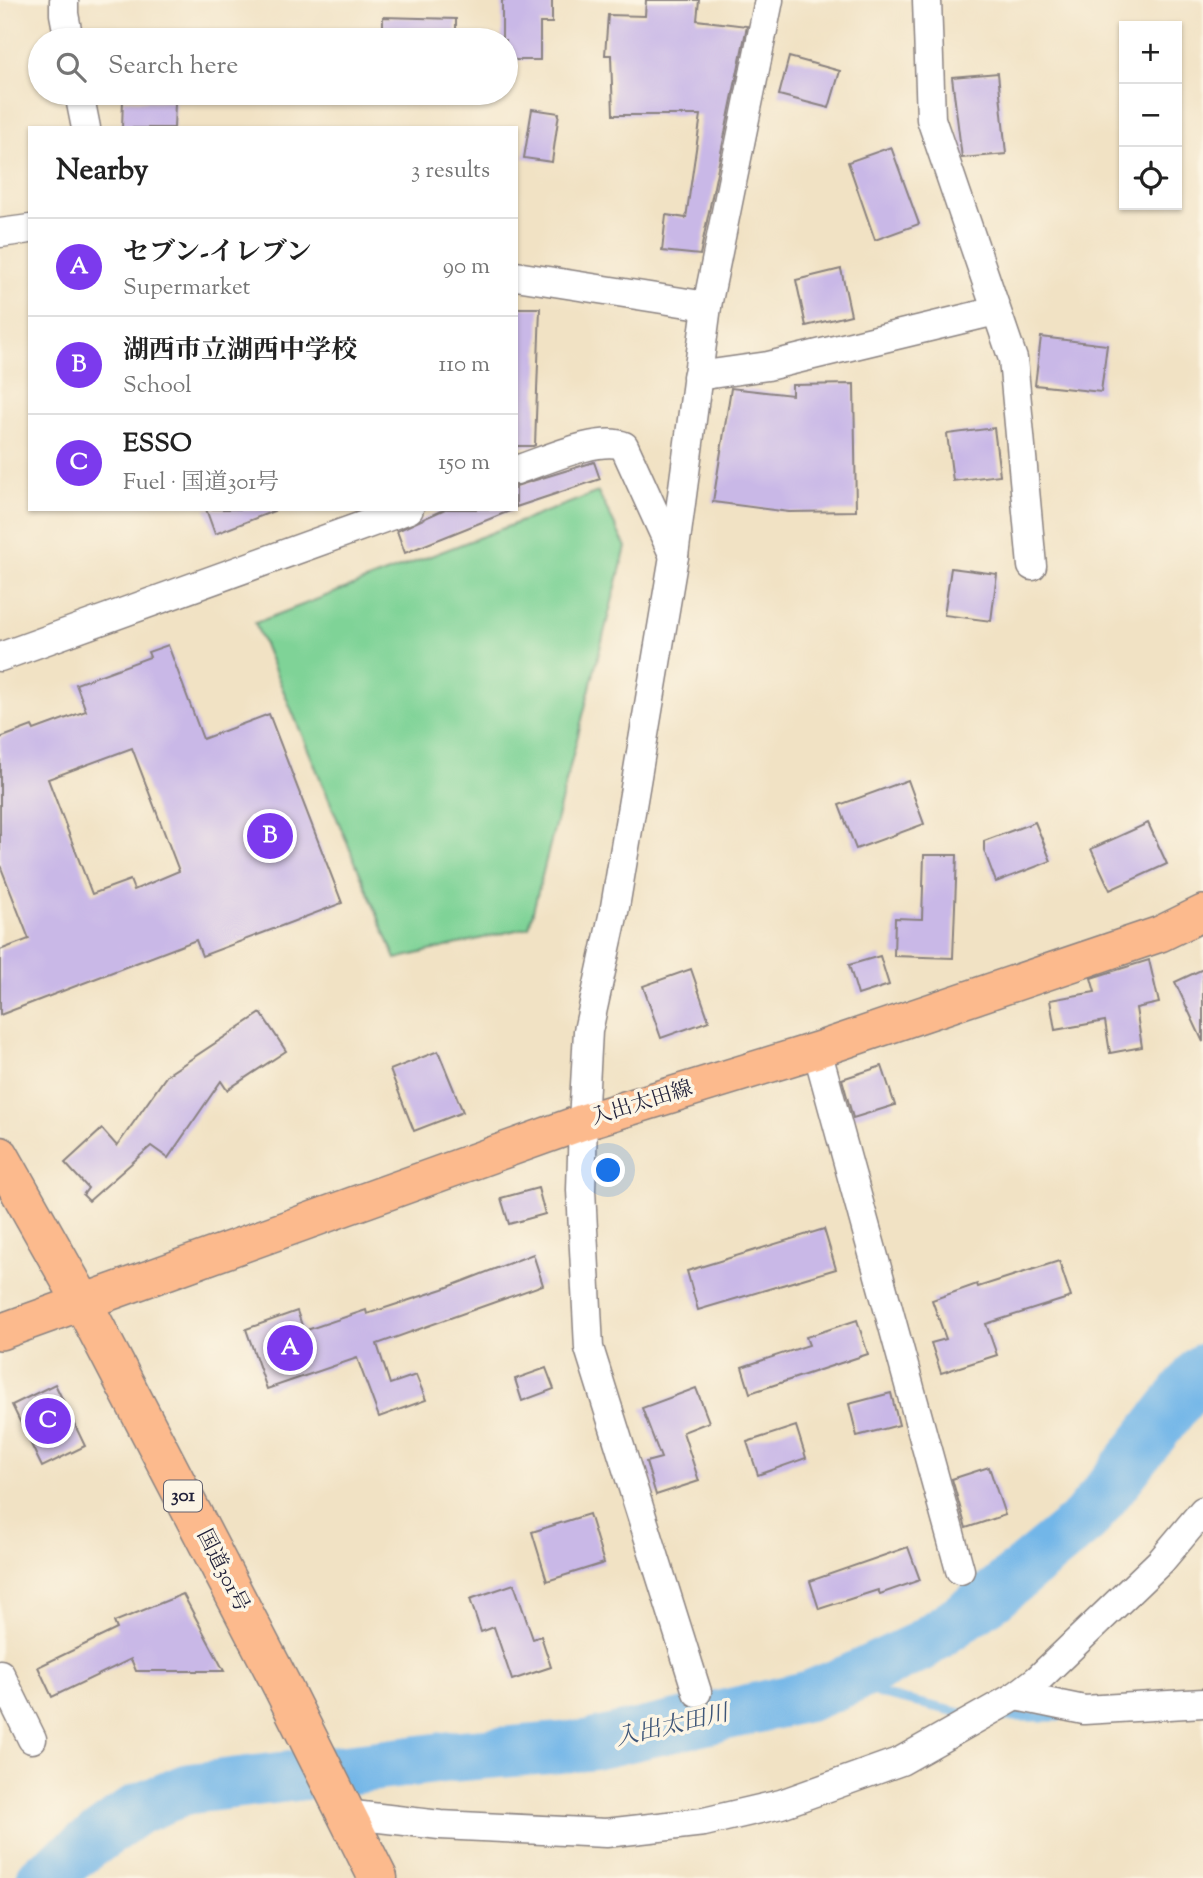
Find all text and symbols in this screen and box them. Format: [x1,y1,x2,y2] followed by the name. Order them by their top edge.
[1119,21,1182,210] map controls
[1119,21,1182,84] button: +
[28,28,518,105] search box
[52,48,90,86] icon: search
[108,48,238,85] text: Search here
[1119,84,1182,147] button: −
[1119,147,1182,210] button: locate
[56,150,148,193] text: Nearby
[411,155,490,188] text: 3 results
[123,235,312,272] text: セブン-イレブン
[70,251,88,284] text: A
[443,251,490,284] text: 90 m
[123,272,250,305] text: Supermarket
[123,333,357,370] text: 湖西市立湖西中学校
[72,349,86,382] text: B
[439,349,490,382] text: 110 m
[123,370,192,403] text: School
[123,426,192,463] text: ESSO
[70,447,88,480] text: C
[438,447,490,480] text: 150 m
[123,467,279,500] text: Fuel · 国道301号
[247,810,293,862] pin: B
[587,1074,697,1134] street label: 入出太田線
[591,1153,625,1187] your location
[267,1322,313,1374] pin: A
[25,1395,71,1447] pin: C
[164,1480,202,1512] road number: 301
[188,1524,256,1618] street label: 国道301号
[612,1697,735,1756] water label: 入出太田川

